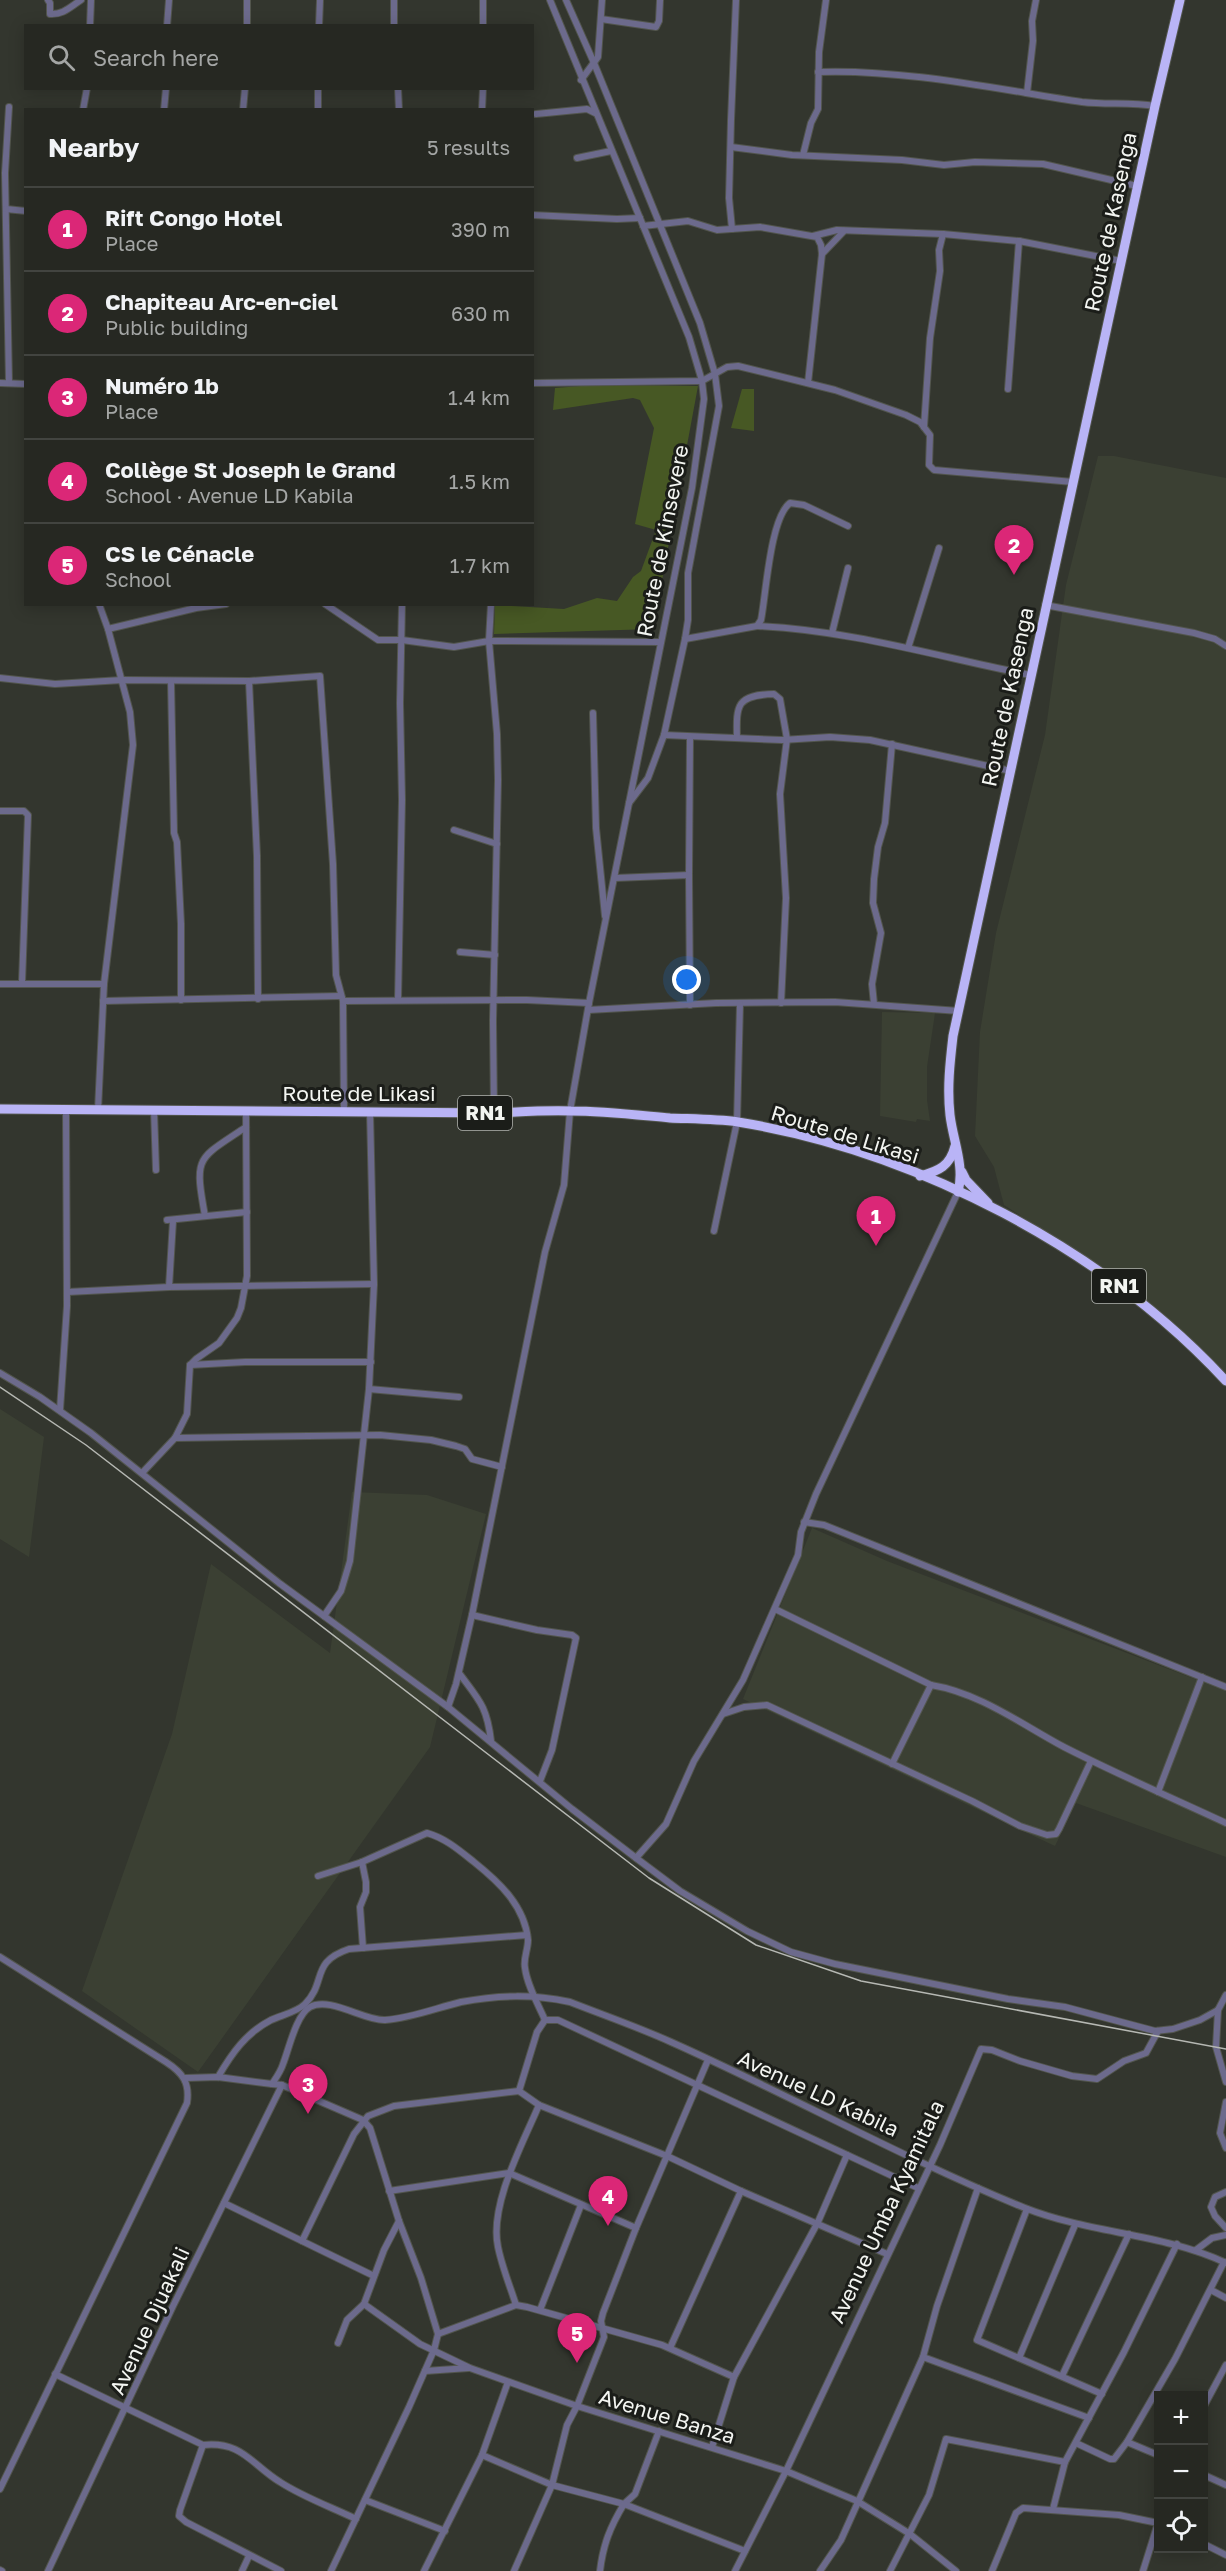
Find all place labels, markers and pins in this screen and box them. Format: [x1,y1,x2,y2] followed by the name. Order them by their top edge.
[994,526,1034,575] pin: 2
[856,1196,896,1246] pin: 1
[288,2064,328,2114] pin: 3
[588,2176,628,2226] pin: 4
[558,2314,596,2363] pin: 5

